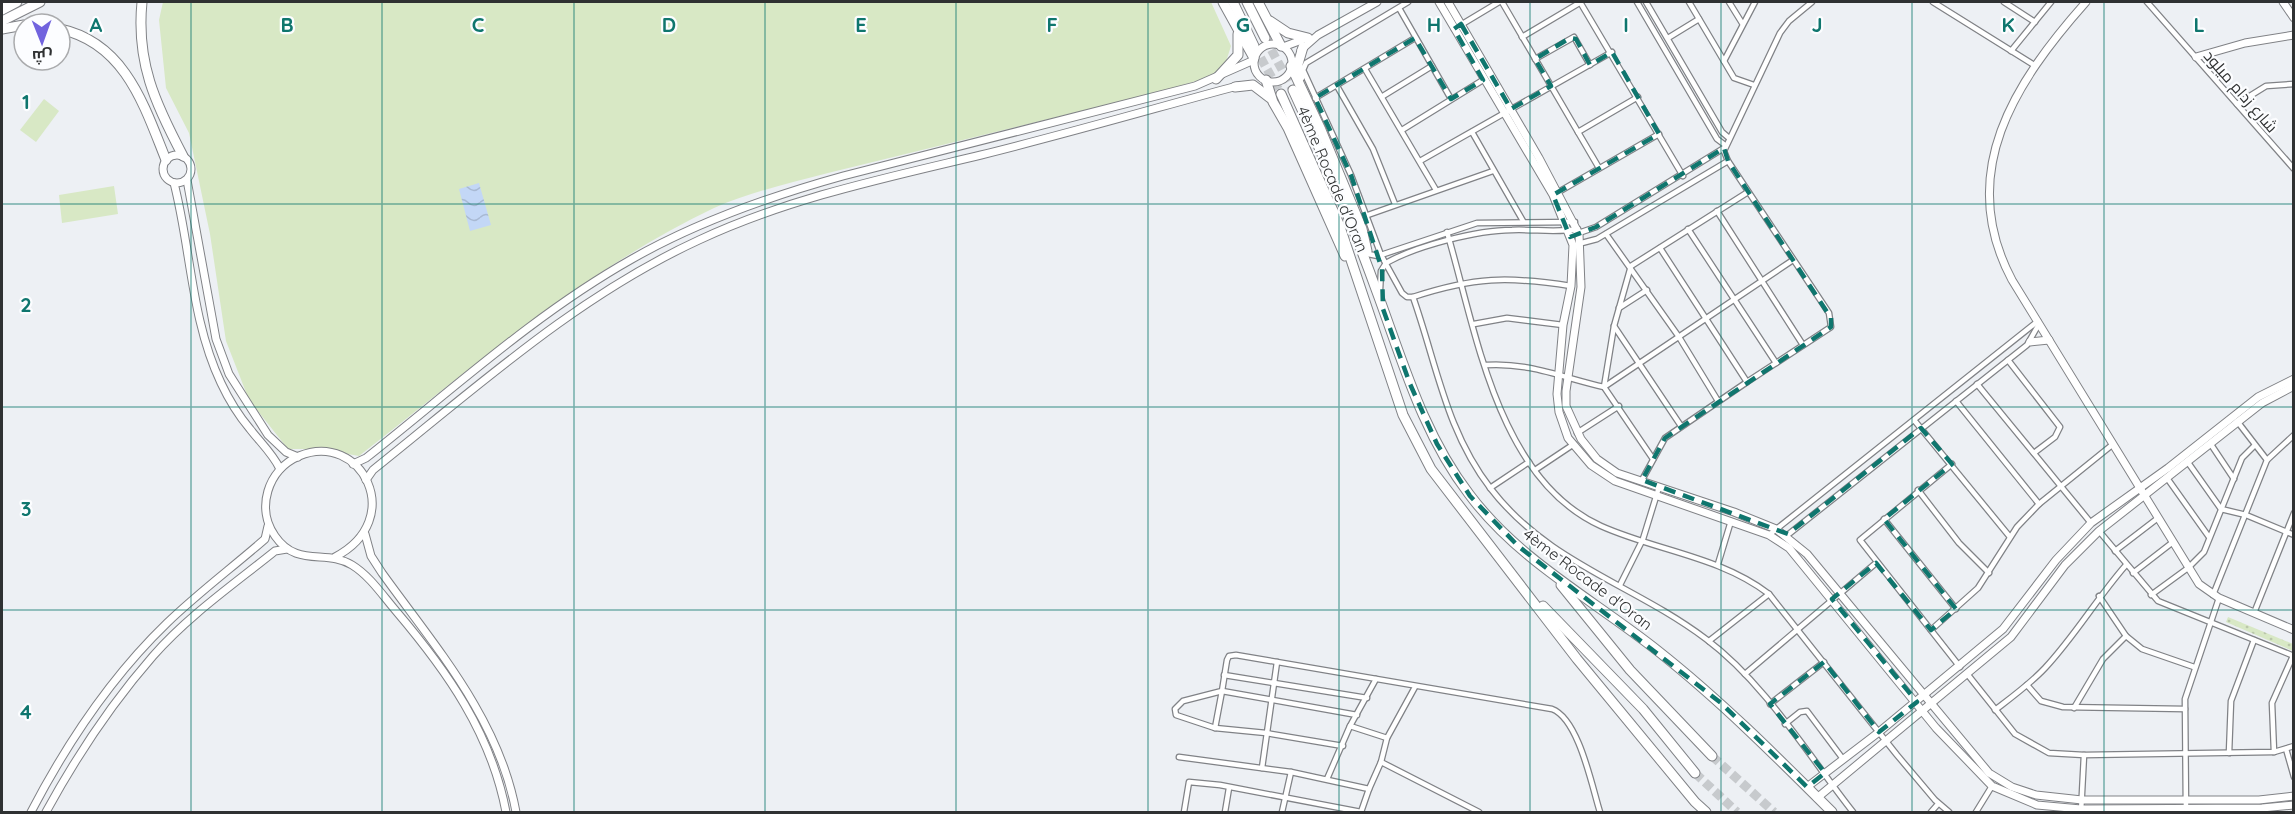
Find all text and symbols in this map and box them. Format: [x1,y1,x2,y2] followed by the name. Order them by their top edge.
[12,12,72,72] north arrow
[90,12,103,37] text: A
[280,12,294,37] text: B
[472,12,485,37] text: C
[662,12,676,37] text: D
[855,12,867,37] text: E
[1046,12,1058,37] text: F
[1236,12,1250,37] text: G
[1427,12,1441,37] text: H
[1623,12,1629,37] text: I
[1811,12,1823,37] text: J
[2001,12,2015,37] text: K
[2193,12,2205,37] text: L
[2198,46,2282,138] street label: شارع زدام ميلود
[32,47,53,67] text: ش
[22,89,30,114] text: 1
[1293,103,1373,255] street label: 4ème Rocade d'Oran
[20,292,32,317] text: 2
[21,496,31,521] text: 3
[1519,524,1657,634] street label: 4ème Rocade d'Oran
[20,699,32,724] text: 4

